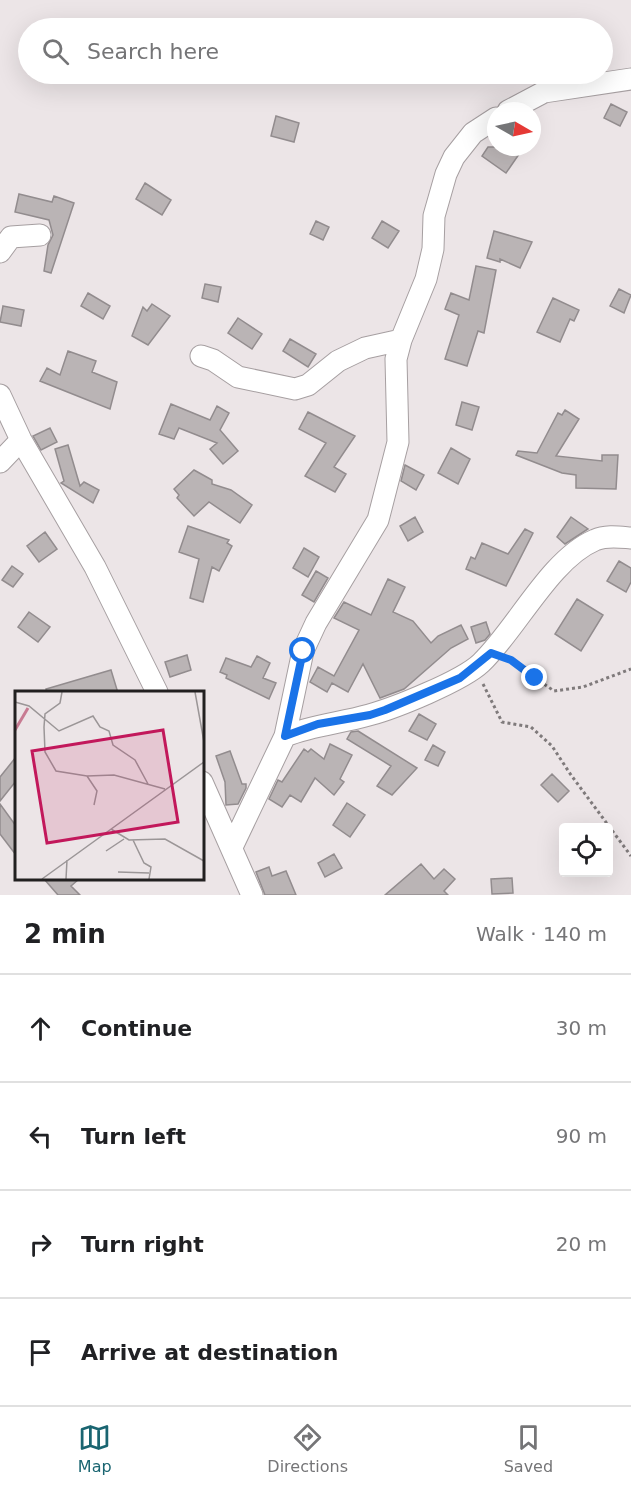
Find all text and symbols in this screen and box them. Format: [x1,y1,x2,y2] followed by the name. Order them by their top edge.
[18,18,613,84] search box
[39,35,72,68] icon: search
[87,39,219,64] text: Search here
[487,102,541,156] north arrow
[289,637,315,663] route start
[521,664,547,690] route end
[15,691,204,880] inset map
[559,823,613,877] map controls
[559,823,613,877] button: locate
[24,919,106,949] text: 2 min
[476,922,607,946] text: Walk · 140 m
[24,1012,57,1045] icon: ahead
[81,1016,192,1041] text: Continue
[556,1016,607,1040] text: 30 m
[24,1120,57,1153] icon: left
[81,1124,186,1149] text: Turn left
[556,1124,607,1148] text: 90 m
[24,1228,57,1261] icon: right
[81,1232,204,1257] text: Turn right
[556,1232,607,1256] text: 20 m
[24,1336,57,1369] icon: arrive
[81,1340,338,1365] text: Arrive at destination
[78,1421,112,1476] tab: Map
[267,1421,348,1476] tab: Directions
[504,1421,553,1476] tab: Saved

